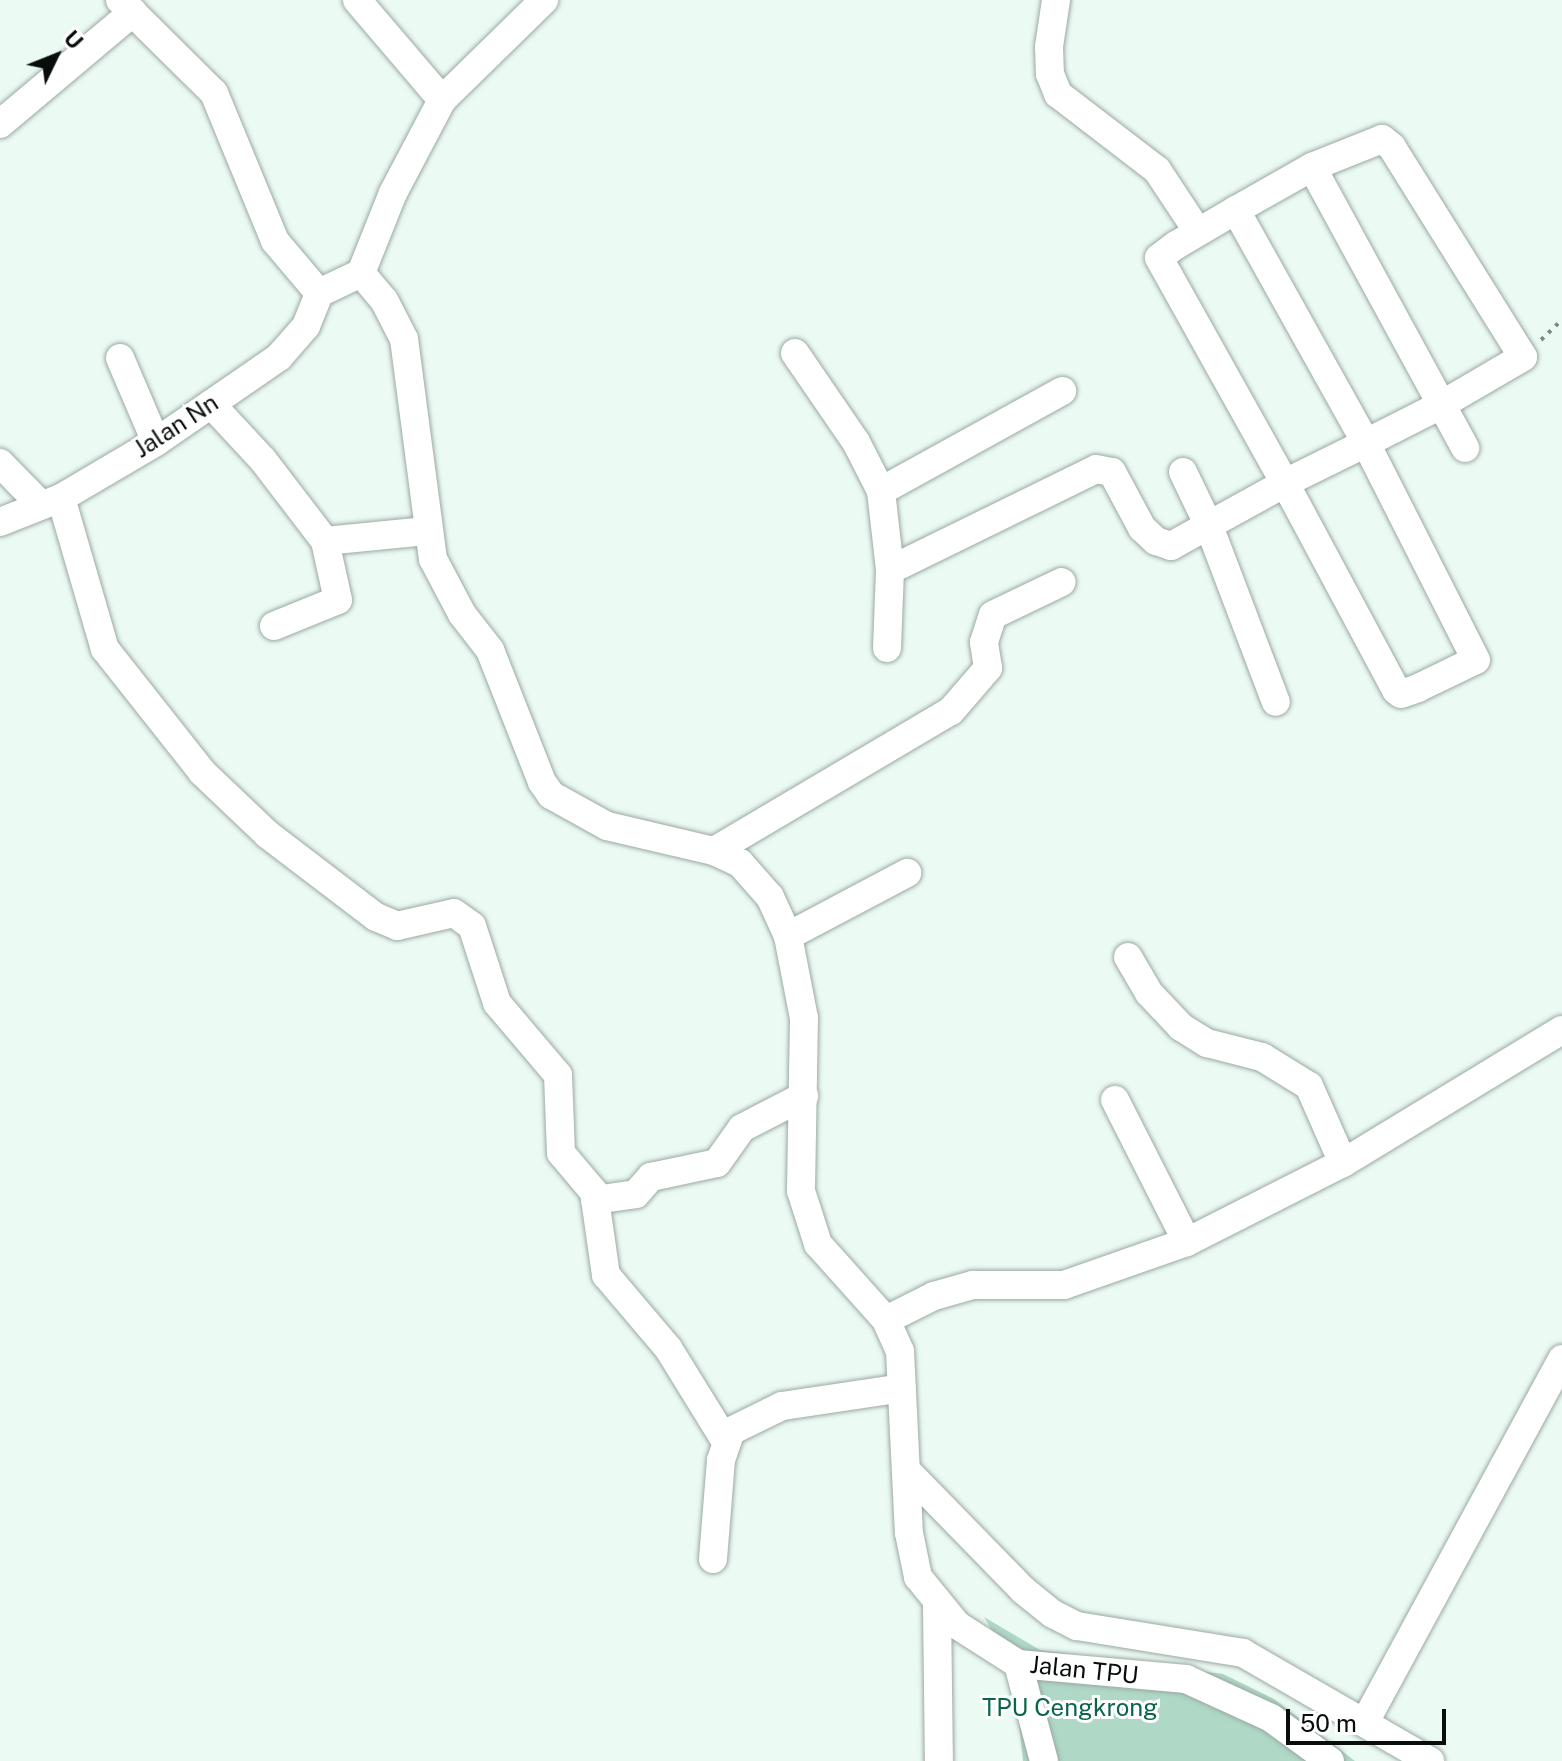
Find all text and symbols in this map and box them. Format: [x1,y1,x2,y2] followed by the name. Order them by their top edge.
[16,16,96,96] north arrow
[59,25,88,54] text: U
[128,388,224,464] street label: Jalan Nn
[1028,1650,1140,1690] street label: Jalan TPU
[1290,1693,1450,1743] scale bar
[982,1694,1158,1722] park label: TPU Cengkrong
[1300,1709,1357,1737] text: 50 m

